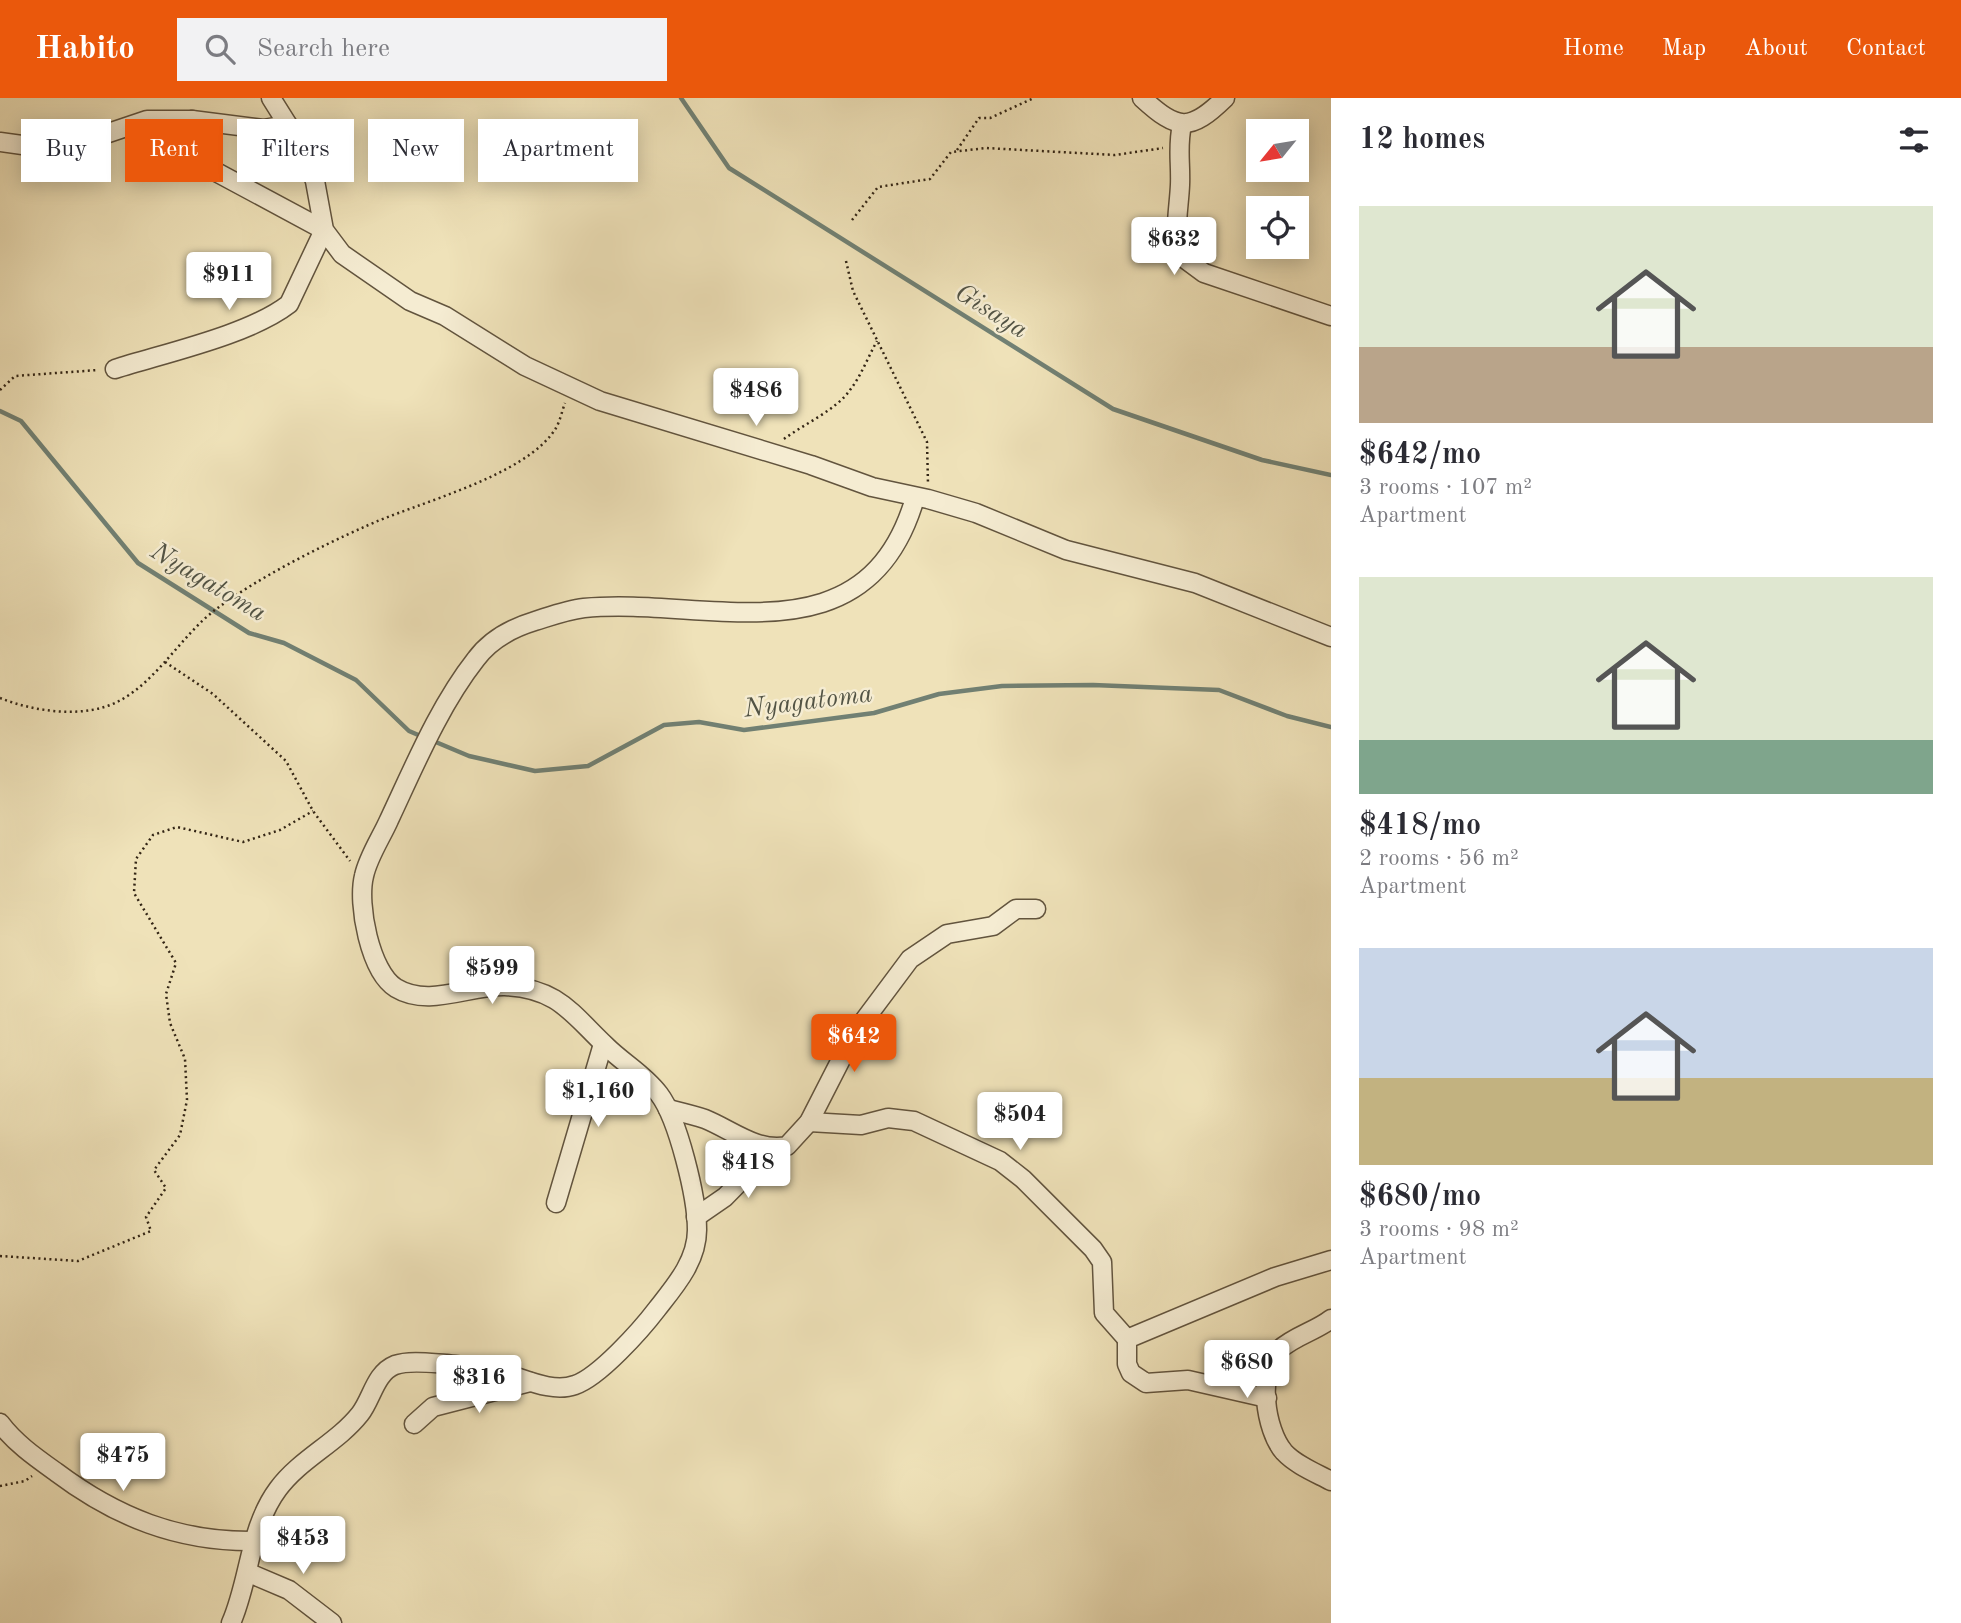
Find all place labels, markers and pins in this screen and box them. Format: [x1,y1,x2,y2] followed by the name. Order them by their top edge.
[1133,218,1215,277] pin: $632
[188,252,270,312] pin: $911
[715,368,797,428] pin: $486
[451,946,533,1006] pin: $599
[813,1014,895,1074] pin: $642
[541,1070,655,1129] pin: $1,160
[979,1093,1061,1152] pin: $504
[707,1140,789,1200] pin: $418
[1206,1340,1288,1400] pin: $680
[438,1356,520,1415] pin: $316
[82,1434,164,1493] pin: $475
[262,1516,344,1576] pin: $453

